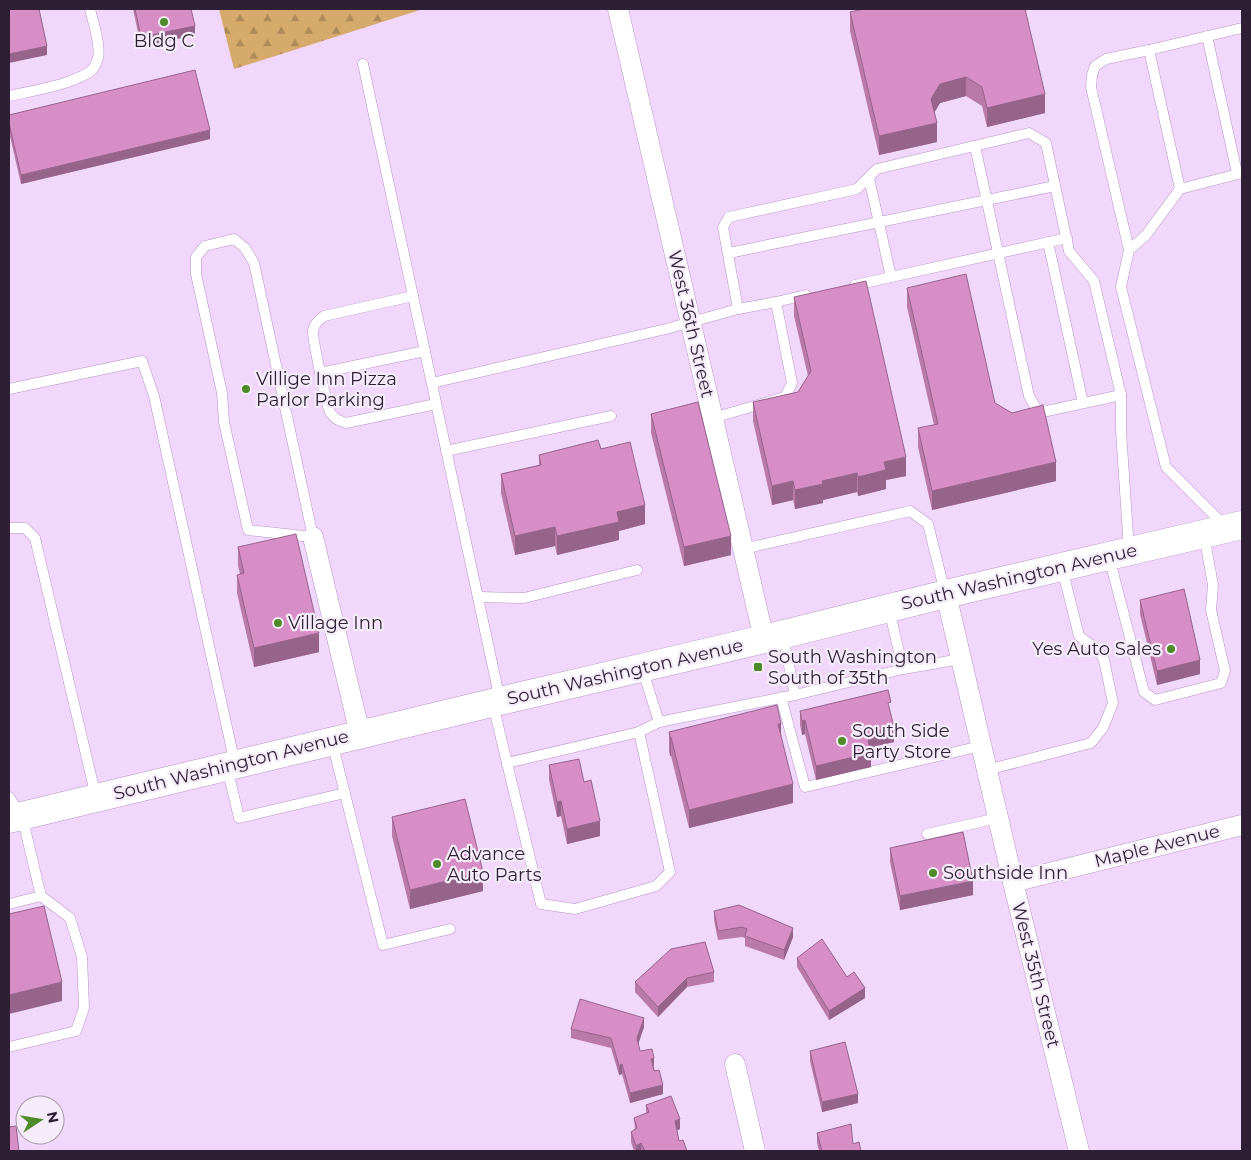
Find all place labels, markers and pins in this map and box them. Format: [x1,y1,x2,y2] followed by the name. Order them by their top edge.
[158,16,170,28] marker: Bldg C
[134,30,194,52] place label: Bldg C
[256,368,397,411] place label: Villige Inn Pizza Parlor Parking
[240,383,252,395] marker: Villige Inn Pizza Parlor Parking
[288,612,383,634] place label: Village Inn
[272,617,284,629] marker: Village Inn
[1032,638,1161,660] place label: Yes Auto Sales
[1165,643,1177,655] marker: Yes Auto Sales
[768,646,937,689] place label: South Washington South of 35th
[752,661,764,673] marker: South Washington South of 35th
[852,720,951,763] place label: South Side Party Store
[836,735,848,747] marker: South Side Party Store
[447,843,542,886] place label: Advance Auto Parts
[431,858,443,870] marker: Advance Auto Parts
[943,862,1068,884] place label: Southside Inn
[927,867,939,879] marker: Southside Inn

